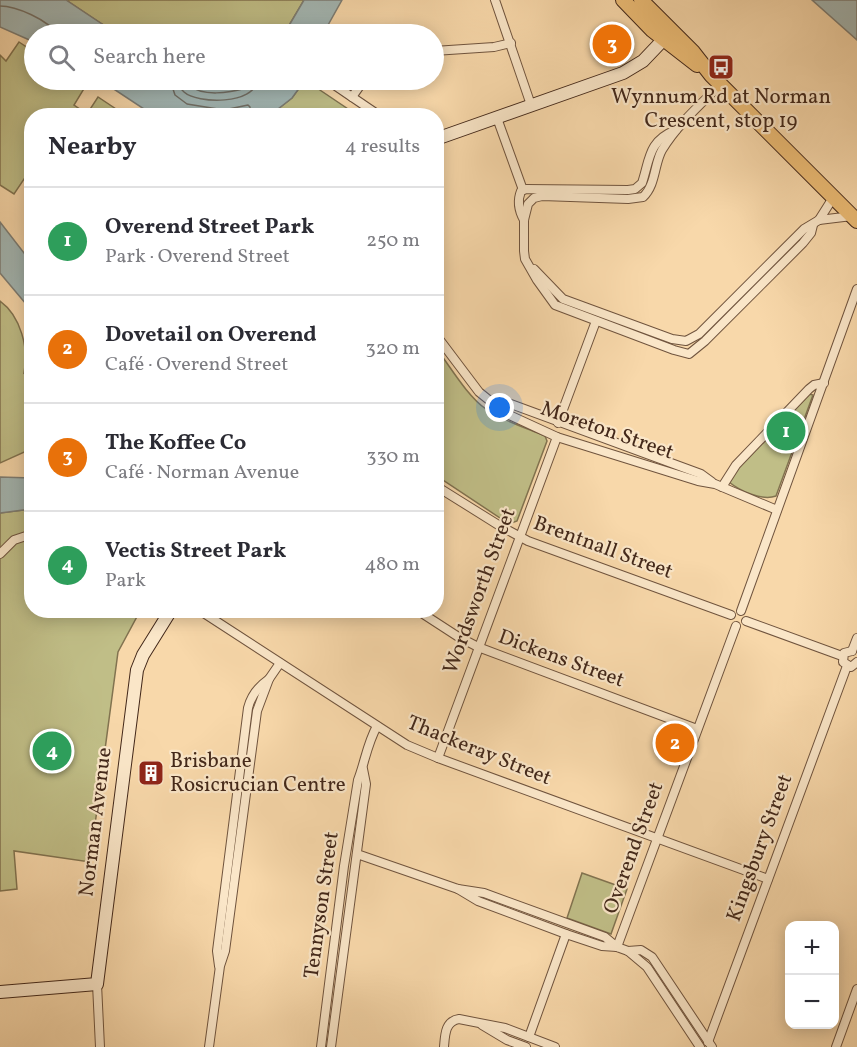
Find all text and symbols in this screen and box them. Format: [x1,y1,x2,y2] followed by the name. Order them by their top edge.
[592,22,632,66] pin: 3
[24,24,444,90] search box
[45,41,78,74] icon: search
[93,42,206,73] text: Search here
[706,52,736,82] bus stop icon: Wynnum Rd at Norman Crescent, stop 19
[611,83,831,136] place label: Wynnum Rd at Norman Crescent, stop 19
[48,129,137,165] text: Nearby
[345,133,420,161] text: 4 results
[105,212,314,243] text: Overend Street Park
[63,227,72,255] text: 1
[366,227,420,255] text: 250 m
[105,243,290,271] text: Park · Overend Street
[105,320,317,351] text: Dovetail on Overend
[62,335,73,363] text: 2
[365,335,420,363] text: 320 m
[105,351,288,379] text: Café · Overend Street
[485,393,514,422] your location
[536,395,678,467] street label: Moreton Street
[766,408,806,454] pin: 1
[105,428,246,459] text: The Koffee Co
[62,443,73,471] text: 3
[366,443,420,471] text: 330 m
[105,459,299,487] text: Café · Norman Avenue
[436,504,524,678] street label: Wordsworth Street
[529,509,677,587] street label: Brentnall Street
[105,536,286,567] text: Vectis Street Park
[61,551,74,579] text: 4
[365,551,420,579] text: 480 m
[105,567,146,595] text: Park
[494,623,628,695] street label: Dickens Street
[402,709,556,793] street label: Thackeray Street
[656,720,694,766] pin: 2
[32,728,72,774] pin: 4
[72,746,120,898] street label: Norman Avenue
[170,747,346,800] place label: Brisbane Rosicrucian Centre
[136,758,166,788] building icon: Brisbane Rosicrucian Centre
[720,770,800,926] street label: Kingsbury Street
[597,778,671,918] street label: Overend Street
[297,830,347,980] street label: Tennyson Street
[785,921,839,1029] map controls
[785,921,839,975] button: +
[785,975,839,1029] button: −

